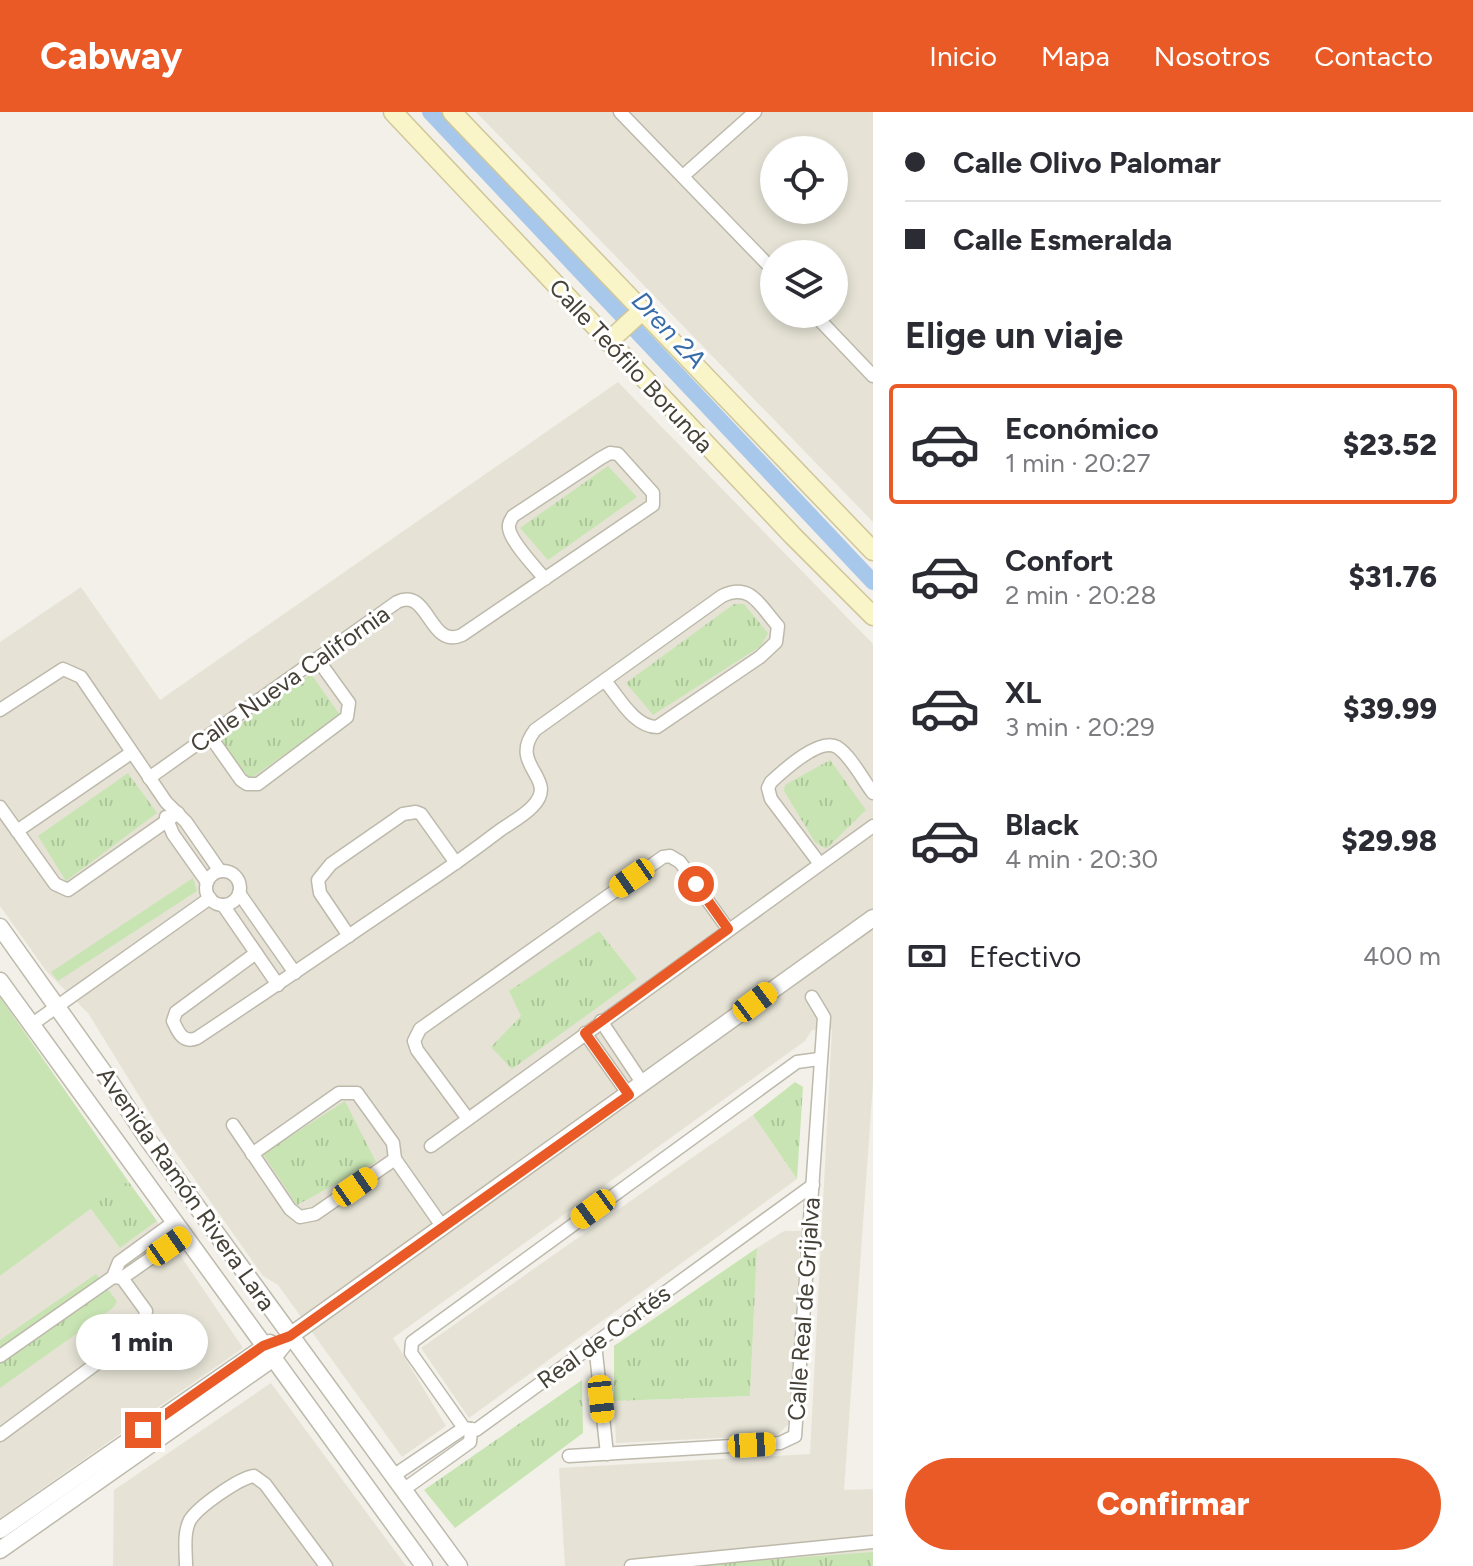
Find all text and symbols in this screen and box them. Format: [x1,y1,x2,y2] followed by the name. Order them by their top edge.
[40,33,182,79] text: Cabway
[929,39,997,73] text: Inicio
[1041,39,1110,73] text: Mapa
[1154,39,1270,73] text: Nosotros
[1314,39,1433,73] text: Contacto
[760,136,848,328] map controls
[760,136,848,224] button: locate
[953,144,1221,181] text: Calle Olivo Palomar
[953,221,1172,258] text: Calle Esmeralda
[760,240,848,328] button: layers
[543,273,719,459] street label: Calle Teófilo Borunda
[625,285,713,375] water label: Dren 2A
[905,314,1123,357] text: Elige un viaje
[909,408,981,480] icon: car
[1005,410,1159,447] text: Económico
[1343,426,1437,463] text: $23.52
[1005,447,1151,479] text: 1 min · 20:27
[909,540,981,612] icon: car
[1005,542,1114,579] text: Confort
[1348,558,1437,595] text: $31.76
[1005,579,1156,611] text: 2 min · 20:28
[184,599,395,758] street label: Calle Nueva California
[909,672,981,744] icon: car
[1005,674,1041,711] text: XL
[1343,690,1437,727] text: $39.99
[1005,711,1155,743] text: 3 min · 20:29
[909,804,981,876] icon: car
[1005,806,1079,843] text: Black
[1341,822,1437,859] text: $29.98
[1005,843,1158,875] text: 4 min · 20:30
[605,854,659,902] car
[678,866,714,902] route start
[905,934,949,978] icon: cash
[969,938,1081,975] text: Efectivo
[1363,940,1441,972] text: 400 m
[729,978,781,1026] car
[91,1061,282,1316] street label: Avenida Ramón Rivera Lara
[328,1163,382,1211] car
[567,1185,619,1233] car
[781,1196,826,1422] street label: Calle Real de Grijalva
[142,1222,196,1270] car
[532,1279,676,1395] street label: Real de Cortés
[77,1314,209,1370] callout: 1 min
[111,1326,173,1358] text: 1 min
[587,1374,615,1424] car
[125,1412,161,1448] route end
[727,1432,777,1458] car
[905,1458,1441,1550] button: Confirmar

